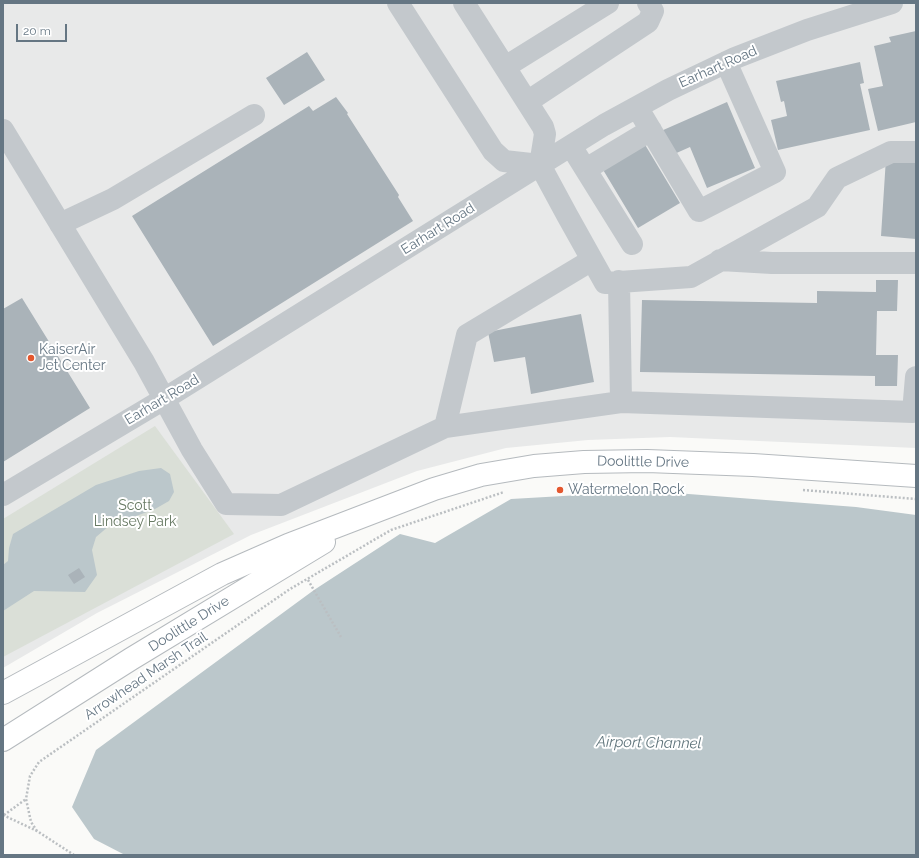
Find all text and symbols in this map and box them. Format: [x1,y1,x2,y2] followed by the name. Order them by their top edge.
[18,16,69,42] scale bar
[23,24,51,38] text: 20 m
[676,42,760,92] street label: Earhart Road
[398,200,478,258] street label: Earhart Road
[39,342,106,374] place label: KaiserAir Jet Center
[26,353,36,363] marker: KaiserAir Jet Center
[122,371,202,429] street label: Earhart Road
[597,453,689,471] street label: Doolittle Drive
[568,482,684,498] place label: Watermelon Rock
[555,485,565,495] marker: Watermelon Rock
[94,498,176,530] park label: Scott Lindsey Park
[146,593,232,655] street label: Doolittle Drive
[81,629,211,723] street label: Arrowhead Marsh Trail
[596,733,702,753] water label: Airport Channel

